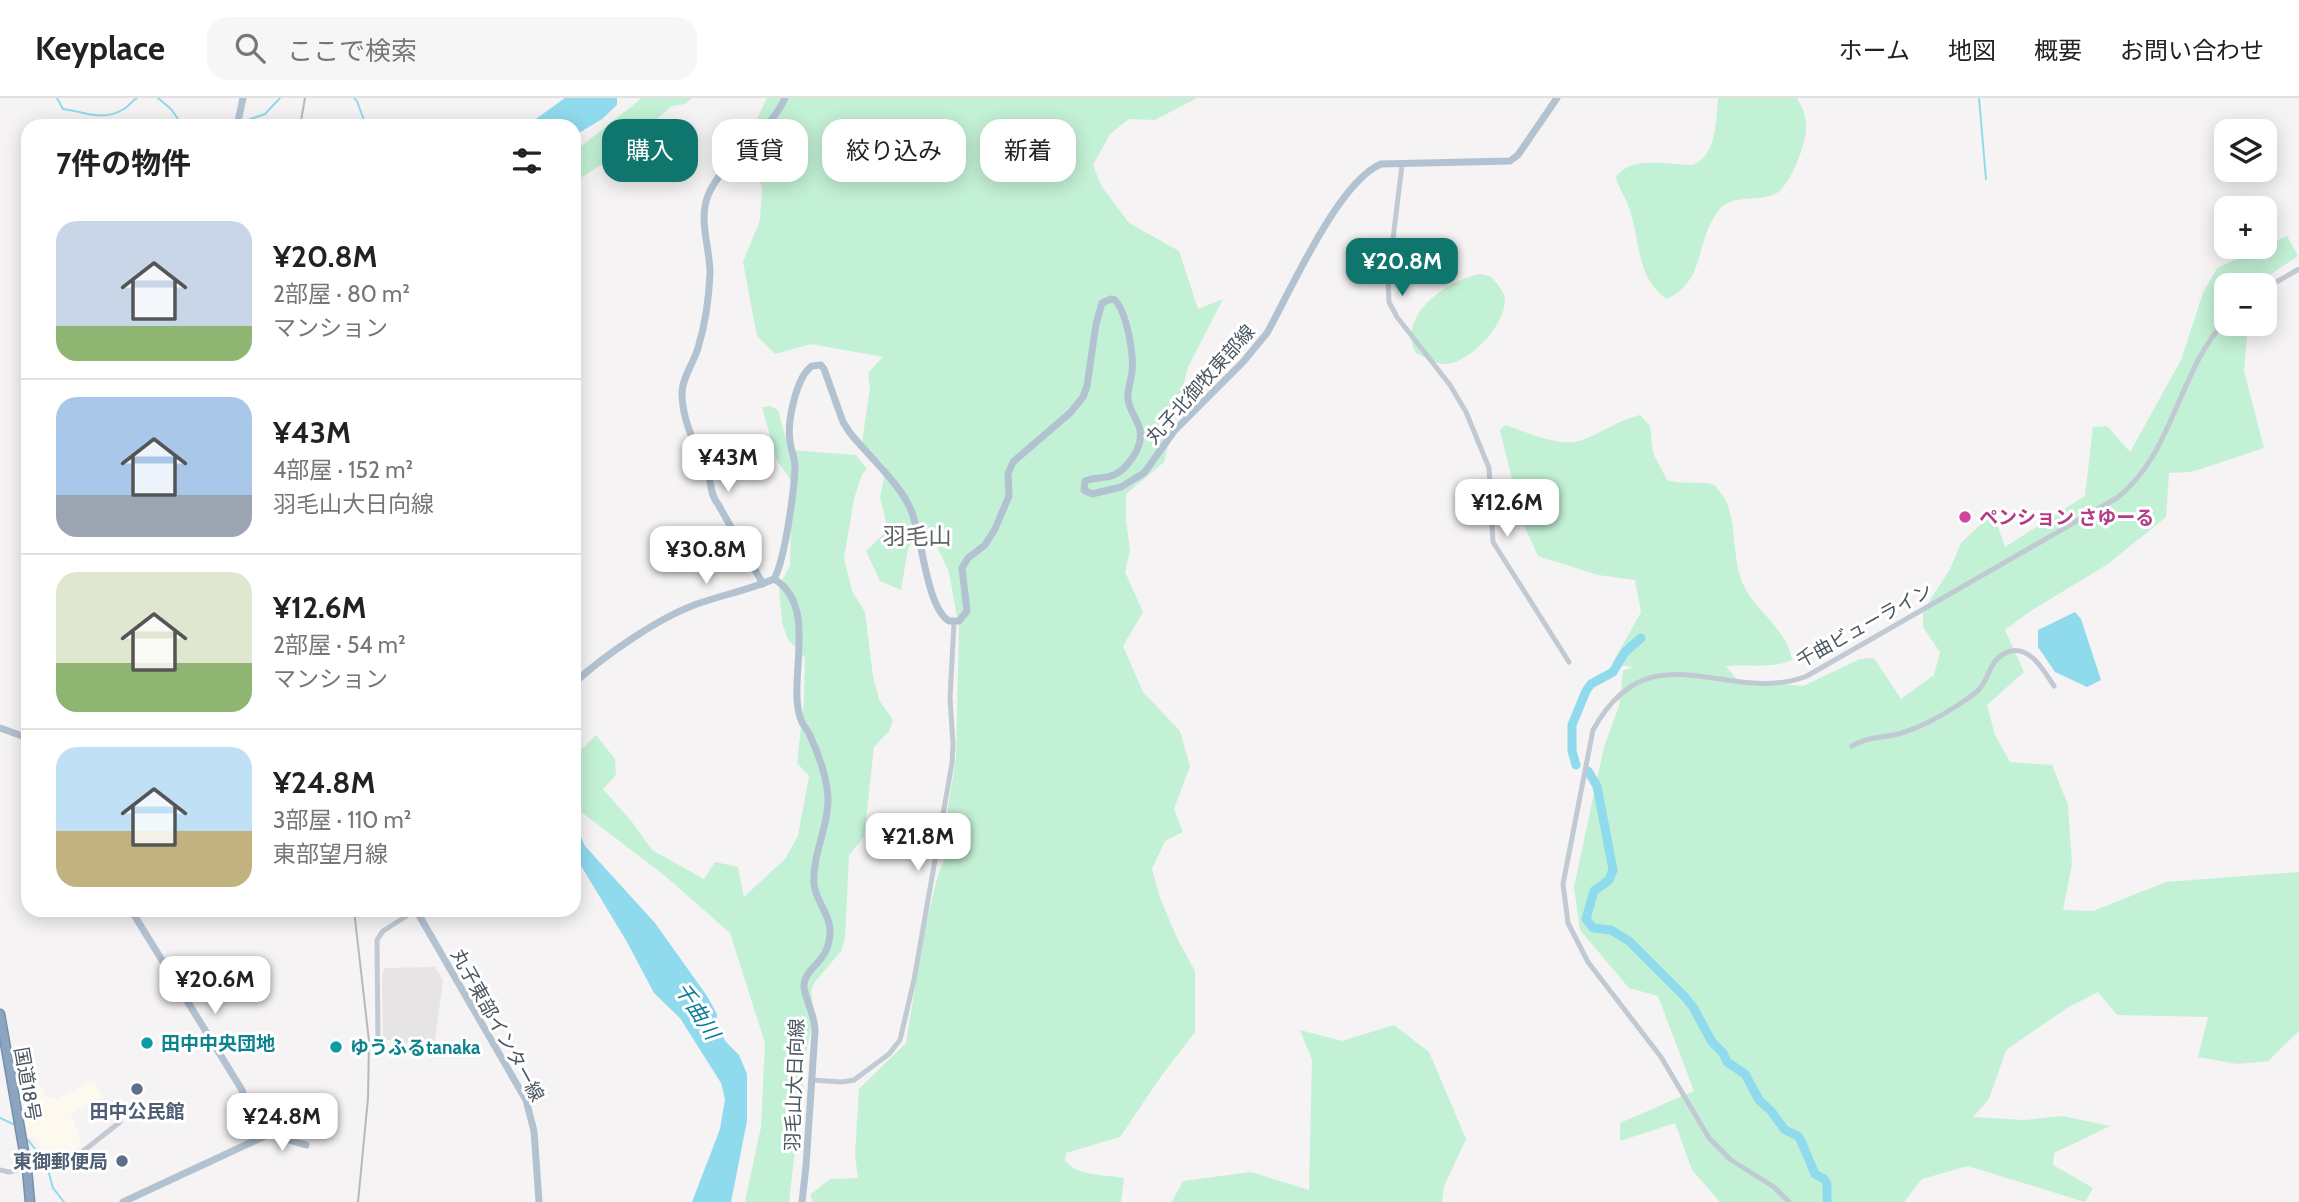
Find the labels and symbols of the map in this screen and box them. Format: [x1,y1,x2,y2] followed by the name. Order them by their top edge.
[1345,238,1459,298] pin: ¥20.8M
[1141,320,1260,449] street label: 丸子北御牧東部線
[687,434,769,494] pin: ¥43M
[1450,480,1564,539] pin: ¥12.6M
[1979,506,2154,529] place label: ペンション さゆーる
[1957,509,1973,525] marker: ペンション さゆーる
[883,522,952,550] district label: 羽毛山
[649,526,763,586] pin: ¥30.8M
[1792,579,1936,672] street label: 千曲ビューライン
[861,814,975,873] pin: ¥21.8M
[446,945,549,1106] street label: 丸子東部インター線
[158,956,272,1016] pin: ¥20.6M
[670,978,726,1046] water label: 千曲川
[781,1018,808,1152] street label: 羽毛山大日向線
[161,1032,275,1055] place label: 田中中央団地
[139,1035,155,1051] marker: 田中中央団地
[350,1036,481,1059] place label: ゆうふるtanaka
[328,1039,344,1055] marker: ゆうふるtanaka
[10,1045,45,1123] street label: 国道18号
[129,1081,145,1097] marker: 田中公民館
[225,1094,339,1153] pin: ¥24.8M
[89,1100,185,1123] place label: 田中公民館
[13,1150,108,1173] place label: 東御郵便局
[114,1153,130,1169] marker: 東御郵便局

